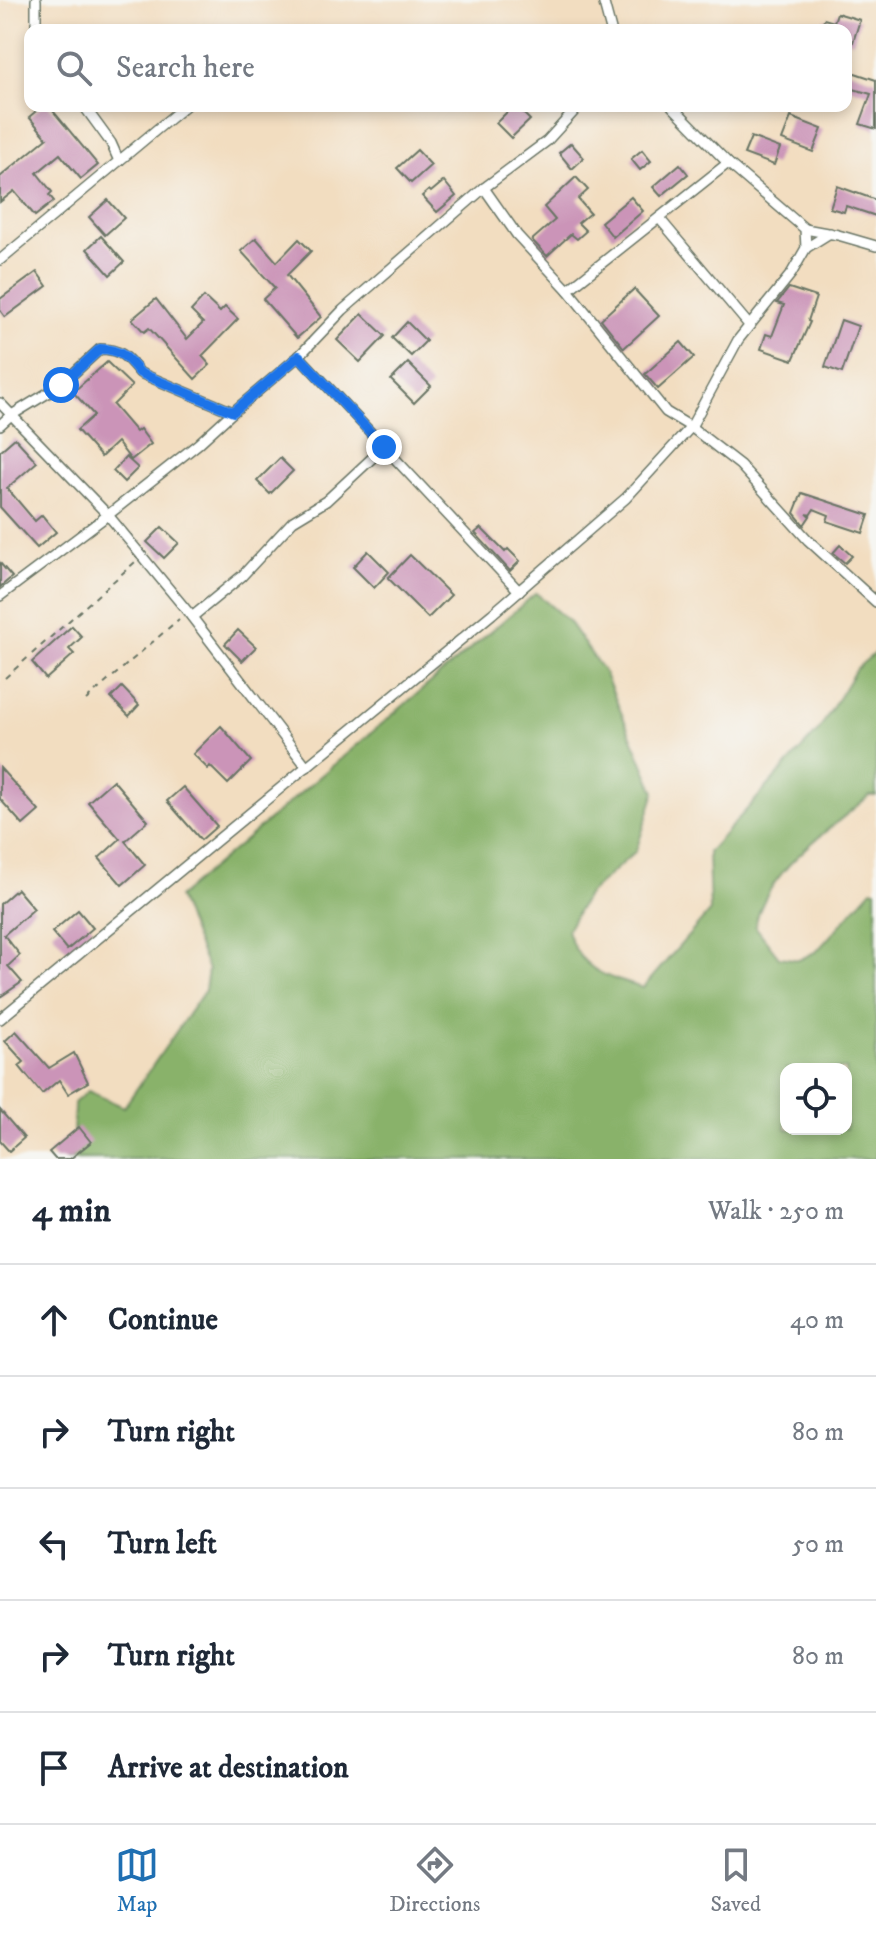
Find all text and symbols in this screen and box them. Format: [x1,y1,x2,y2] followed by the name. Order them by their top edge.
[24,24,852,112] search box
[52,46,96,90] icon: search
[116,50,255,87] text: Search here
[43,367,79,403] route start
[366,429,402,465] route end
[780,1063,852,1135] map controls
[780,1063,852,1135] button: locate
[32,1190,111,1232] text: 4 min
[708,1195,844,1228] text: Walk · 250 m
[32,1298,76,1342] icon: ahead
[108,1302,218,1339] text: Continue
[790,1304,844,1337] text: 40 m
[32,1410,76,1454] icon: right
[108,1414,235,1451] text: Turn right
[792,1416,844,1449] text: 80 m
[32,1522,76,1566] icon: left
[108,1526,217,1563] text: Turn left
[792,1528,844,1561] text: 50 m
[32,1634,76,1678] icon: right
[108,1638,235,1675] text: Turn right
[792,1640,844,1673] text: 80 m
[32,1746,76,1790] icon: arrive
[108,1750,349,1787] text: Arrive at destination
[115,1843,159,1918] tab: Map
[389,1843,480,1918] tab: Directions
[710,1843,761,1918] tab: Saved

